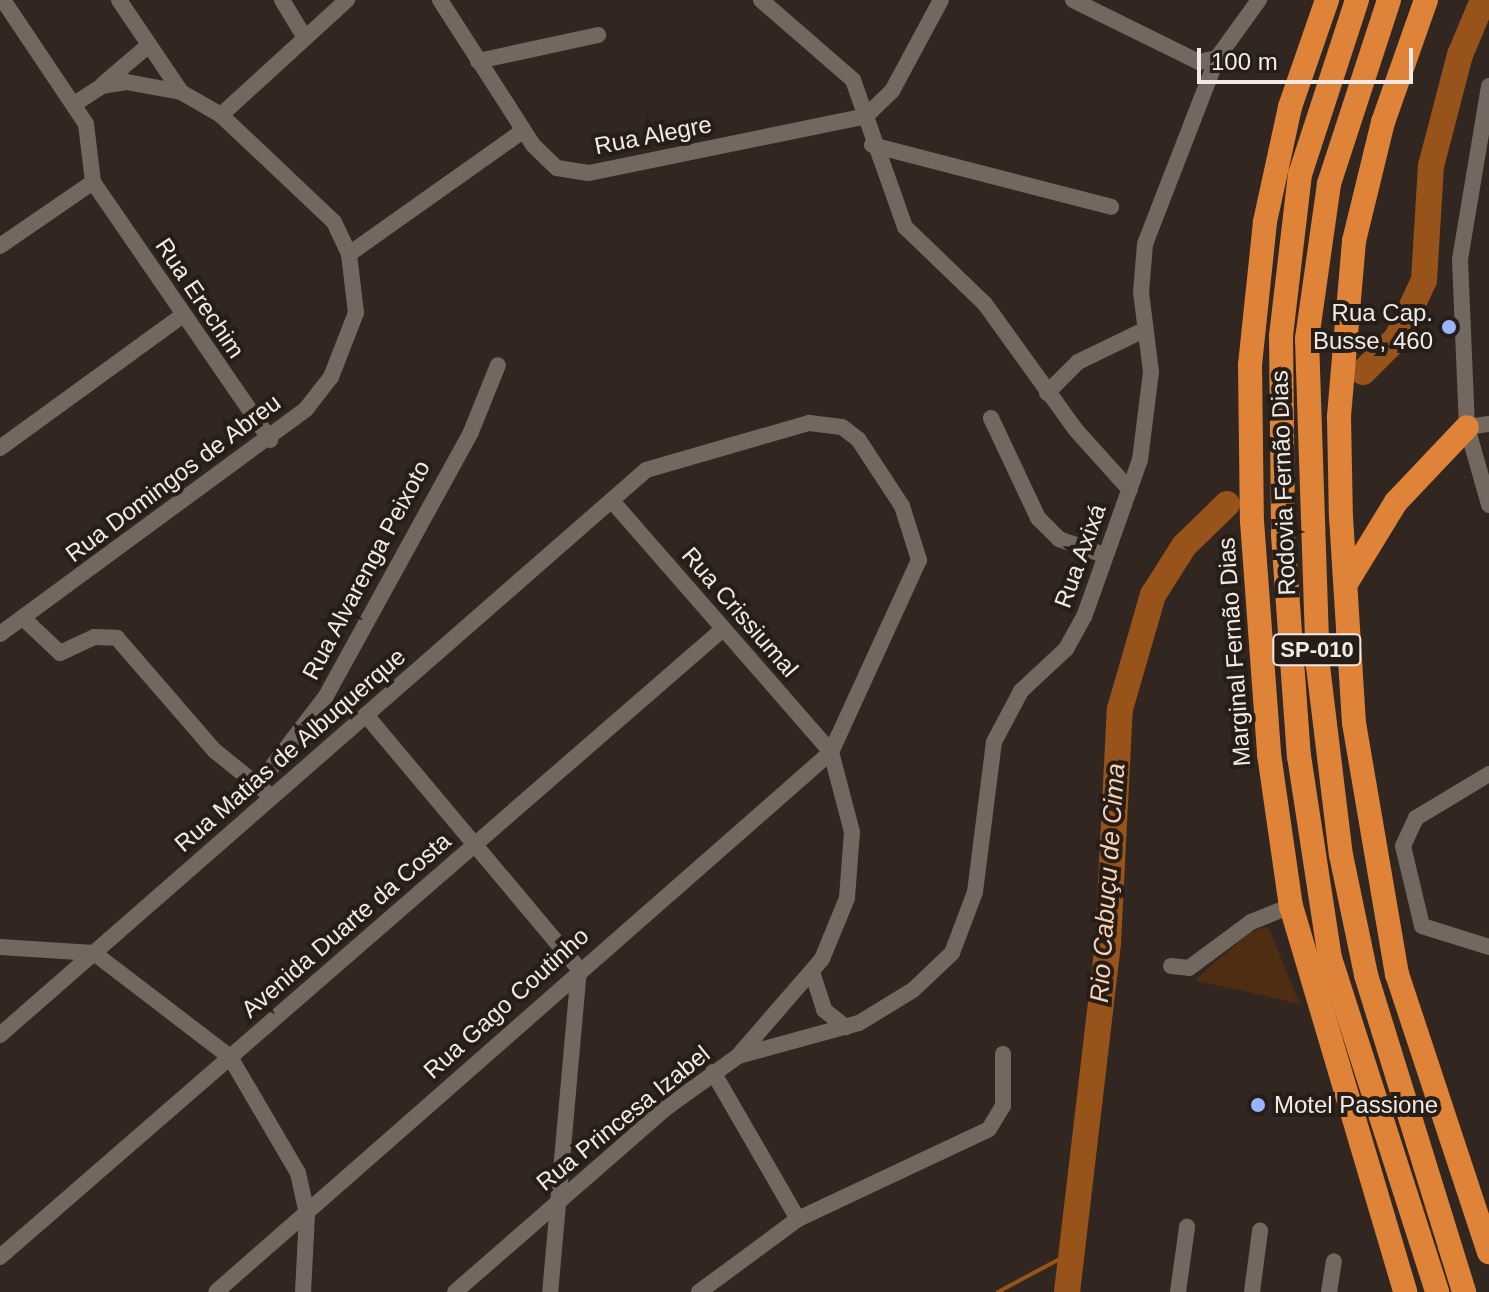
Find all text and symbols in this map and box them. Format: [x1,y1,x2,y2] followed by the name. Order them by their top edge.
[1201,32,1417,82] scale bar
[1211,48,1278,75] text: 100 m
[591,109,715,161] street label: Rua Alegre
[149,232,251,364] street label: Rua Erechim
[1313,299,1433,355] place label: Rua Cap. Busse, 460
[1440,318,1458,336] marker: Rua Cap. Busse, 460
[1265,370,1301,596] street label: Rodovia Fernão Dias
[59,387,287,569] street label: Rua Domingos de Abreu
[296,455,436,685] street label: Rua Alvarenga Peixoto
[1048,500,1112,612] street label: Rua Axixá
[1212,537,1256,767] street label: Marginal Fernão Dias
[676,541,804,683] street label: Rua Crissiumal
[1271,632,1363,668] road number: SP-010
[168,642,412,858] street label: Rua Matias de Albuquerque
[1084,762,1132,1004] water label: Rio Cabuçu de Cima
[236,826,456,1024] street label: Avenida Duarte da Costa
[418,921,594,1085] street label: Rua Gago Coutinho
[530,1039,716,1197] street label: Rua Princesa Izabel
[1274,1091,1438,1119] place label: Motel Passione
[1249,1096,1267,1114] marker: Motel Passione

